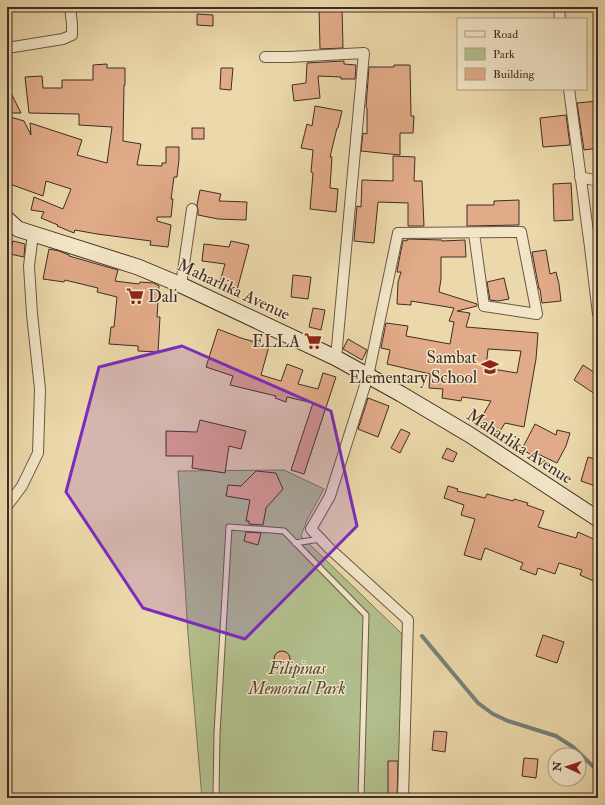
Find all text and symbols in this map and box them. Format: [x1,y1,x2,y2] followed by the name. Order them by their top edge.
[457,18,587,90] legend
[493,27,518,42] text: Road
[493,47,515,62] text: Park
[493,67,536,82] text: Building
[174,254,294,325] street label: Maharlika Avenue
[125,286,145,306] supermarket icon: Dali
[148,286,178,307] place label: Dali
[252,331,300,352] place label: ELLA
[303,331,323,351] supermarket icon: ELLA
[349,347,478,389] place label: Sambat Elementary School
[480,357,500,377] school or university icon: Sambat Elementary School
[463,404,577,488] street label: Maharlika Avenue
[248,658,345,699] park label: Filipinas Memorial Park
[547,747,587,787] north arrow
[551,760,564,773] text: N

